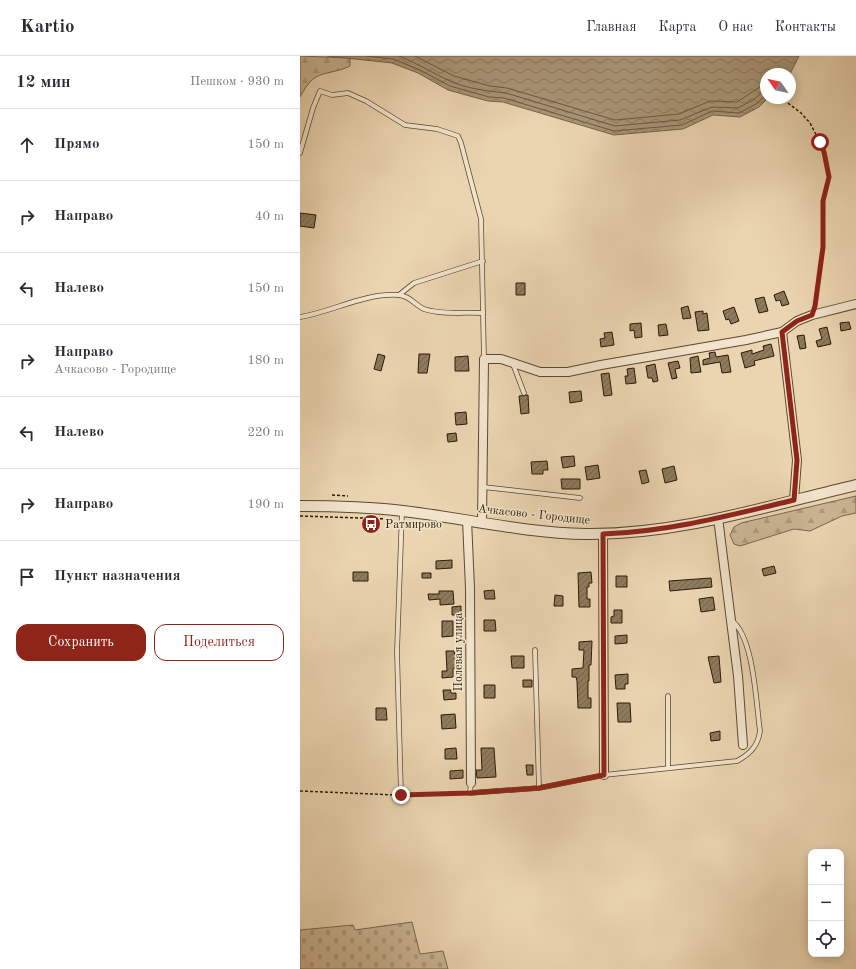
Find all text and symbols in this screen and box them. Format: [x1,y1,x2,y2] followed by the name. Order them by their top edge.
[20,18,75,37] text: Kartio
[586,20,636,34] text: Главная
[658,20,696,34] text: Карта
[718,20,753,34] text: О нас
[775,20,836,34] text: Контакты
[760,68,796,104] north arrow
[16,74,71,91] text: 12 мин
[190,75,284,88] text: Пешком · 930 m
[811,133,829,151] route start
[16,134,38,156] icon: ahead
[54,137,100,152] text: Прямо
[247,138,284,151] text: 150 m
[16,206,38,228] icon: right
[54,209,113,224] text: Направо
[255,210,284,223] text: 40 m
[16,278,38,300] icon: left
[54,281,104,296] text: Налево
[247,282,284,295] text: 150 m
[54,345,113,360] text: Направо
[16,350,38,372] icon: right
[247,354,284,367] text: 180 m
[54,363,176,376] text: Ачкасово - Городище
[16,422,38,444] icon: left
[54,425,104,440] text: Налево
[247,426,284,439] text: 220 m
[16,494,38,516] icon: right
[54,497,113,512] text: Направо
[247,498,284,511] text: 190 m
[477,503,591,527] street label: Ачкасово - Городище
[360,513,382,535] bus stop icon: Ратмирово
[385,519,442,531] place label: Ратмирово
[16,566,38,588] icon: arrive
[54,569,181,584] text: Пункт назначения
[453,612,465,691] street label: Полевая улица
[16,624,146,661] button: Сохранить
[154,624,284,661] button: Поделиться
[392,786,410,804] route end
[808,849,844,957] map controls
[808,849,844,885] button: +
[808,885,844,921] button: −
[808,921,844,957] button: locate

